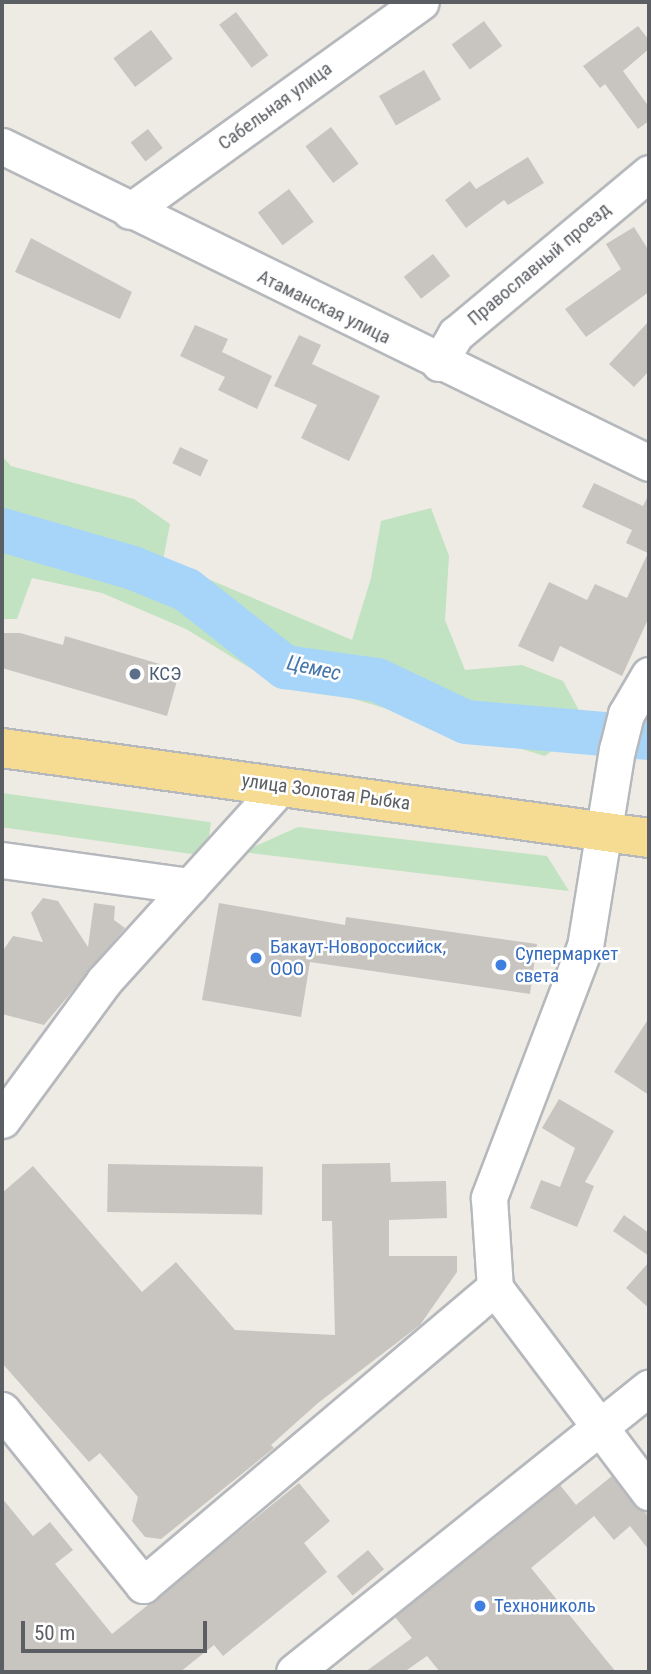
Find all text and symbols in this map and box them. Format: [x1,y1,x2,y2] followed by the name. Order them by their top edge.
[214,57,336,155] street label: Сабельная улица
[463,198,615,330] street label: Православный проезд
[254,265,394,349] street label: Атаманская улица
[285,650,343,686] water label: Цемес
[149,663,181,685] place label: КСЭ
[127,666,143,682] marker: КСЭ
[240,769,412,815] street label: улица Золотая Рыбка
[270,936,446,980] place label: Бакаут-Новороссийск, ООО
[515,943,618,987] place label: Супермаркет света
[248,950,264,966] marker: Бакаут-Новороссийск, ООО
[493,957,509,973] marker: Супермаркет света
[494,1595,596,1617] place label: Технониколь
[472,1598,488,1614] marker: Технониколь
[24,1608,210,1652] scale bar
[34,1621,75,1645] text: 50 m

